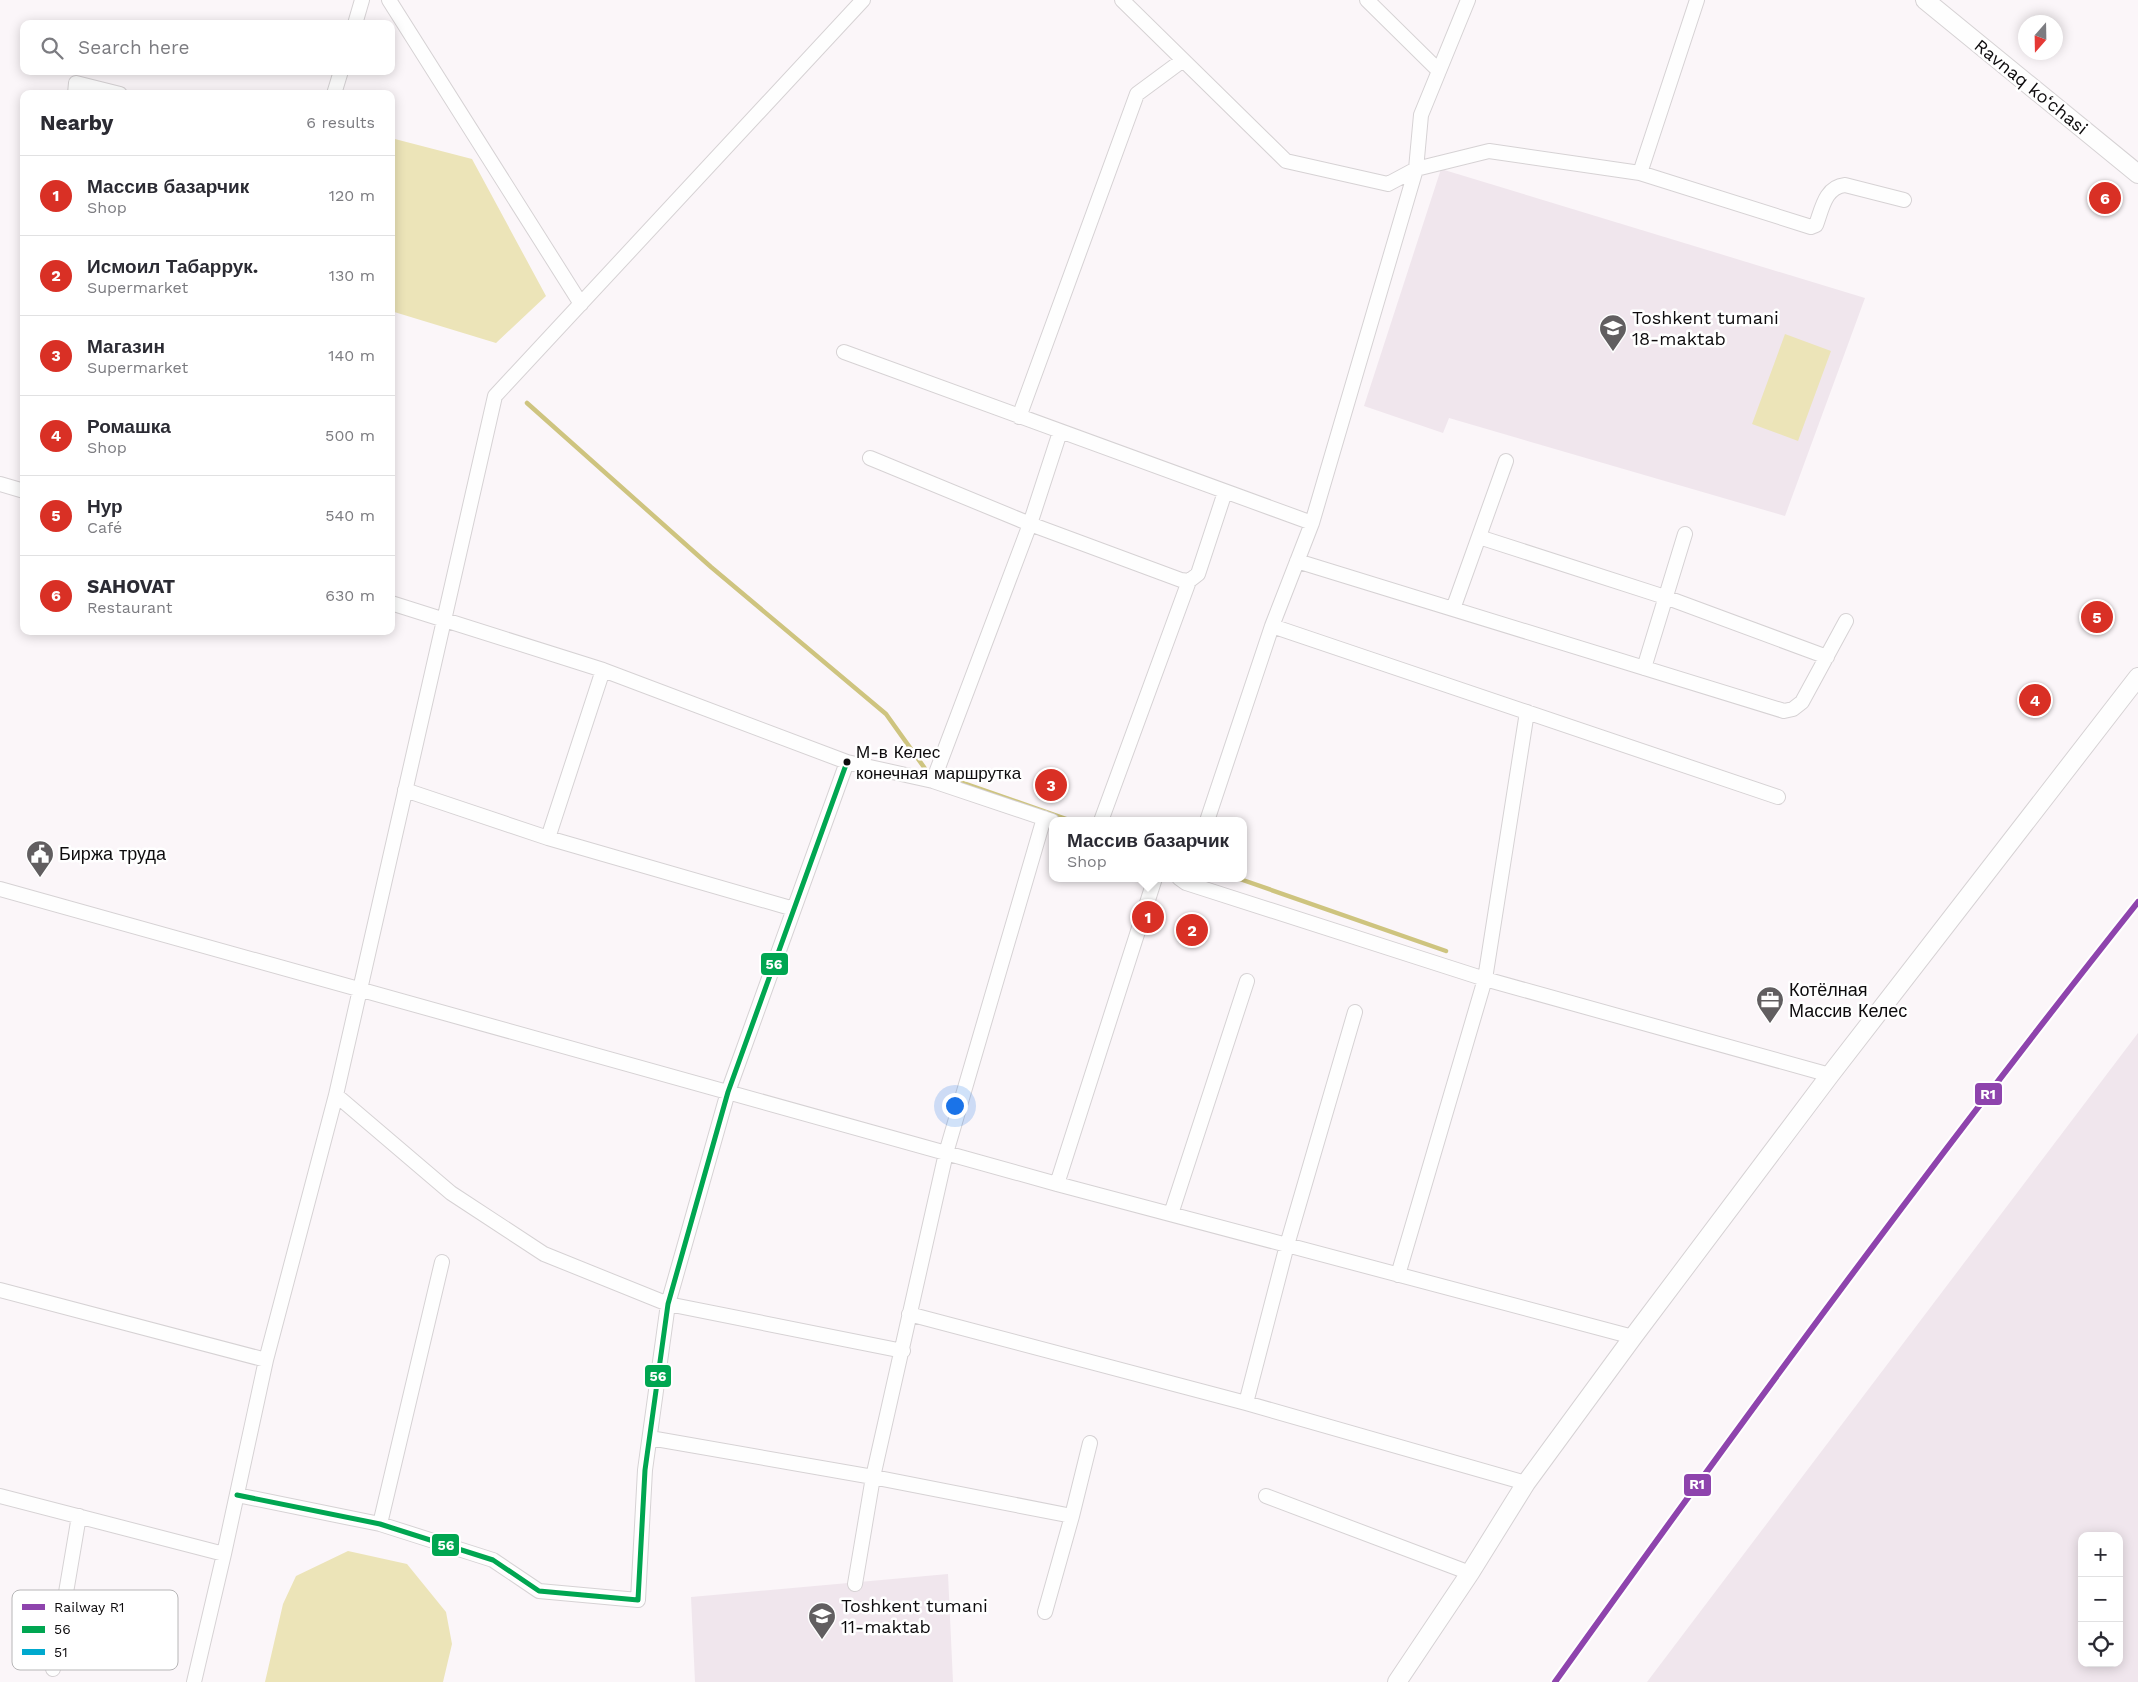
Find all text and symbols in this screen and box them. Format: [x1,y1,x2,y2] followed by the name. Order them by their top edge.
[2018,15,2063,60] north arrow
[20,20,395,75] search box
[38,34,66,62] icon: search
[1970,35,2092,139] street label: Ravnaq ko‘chasi
[78,36,189,59] text: Search here
[40,110,113,135] text: Nearby
[306,113,375,132] text: 6 results
[87,175,249,198] text: Массив базарчик
[2089,179,2121,217] pin: 6
[53,186,59,205] text: 1
[329,186,375,205] text: 120 m
[87,198,127,217] text: Shop
[87,255,258,278] text: Исмоил Табаррук.
[51,266,61,285] text: 2
[329,266,375,285] text: 130 m
[87,278,188,297] text: Supermarket
[1632,307,1779,349] place label: Toshkent tumani 18-maktab
[1598,313,1628,352] school or university icon: Toshkent tumani 18-maktab
[87,335,165,358] text: Магазин
[51,346,61,365] text: 3
[328,346,375,365] text: 140 m
[87,358,188,377] text: Supermarket
[87,415,171,438] text: Ромашка
[51,426,61,445] text: 4
[325,426,375,445] text: 500 m
[87,438,127,457] text: Shop
[87,495,123,518] text: Нур
[51,506,61,525] text: 5
[325,506,375,525] text: 540 m
[87,518,122,537] text: Café
[87,575,175,598] text: SAHOVAT
[51,586,61,605] text: 6
[325,586,375,605] text: 630 m
[87,598,173,617] text: Restaurant
[2081,598,2113,636] pin: 5
[2019,681,2051,719] pin: 4
[856,742,1022,783] place label: М-в Келес конечная маршрутка
[842,757,852,767] marker: М-в Келес конечная маршрутка
[1035,766,1067,804] pin: 3
[1049,817,1247,882] popup
[1067,829,1229,852] text: Массив базарчик
[25,839,55,878] public building icon: Биржа труда
[59,843,167,864] place label: Биржа труда
[1067,852,1107,871] text: Shop
[1132,898,1164,936] pin: 1
[1176,911,1208,949] pin: 2
[760,952,789,976] line badge: 56
[766,956,783,972] text: 56
[1789,979,1907,1021] place label: Котёлная Массив Келес
[1755,985,1785,1024] office icon: Котёлная Массив Келес
[1974,1082,2003,1106] line badge: R1
[1980,1086,1996,1102] text: R1
[942,1093,968,1119] your location
[644,1364,672,1388] line badge: 56
[650,1368,667,1384] text: 56
[1683,1473,1712,1497] line badge: R1
[1689,1476,1705,1492] text: R1
[2078,1532,2123,1667] map controls
[2078,1532,2123,1577] button: +
[431,1533,460,1557] line badge: 56
[438,1537,455,1553] text: 56
[2078,1577,2123,1622] button: −
[12,1590,178,1670] legend
[841,1595,988,1637] place label: Toshkent tumani 11-maktab
[54,1599,125,1615] text: Railway R1
[807,1601,837,1640] school or university icon: Toshkent tumani 11-maktab
[54,1621,71,1637] text: 56
[2078,1622,2123,1667] button: locate
[54,1644,68,1660] text: 51

